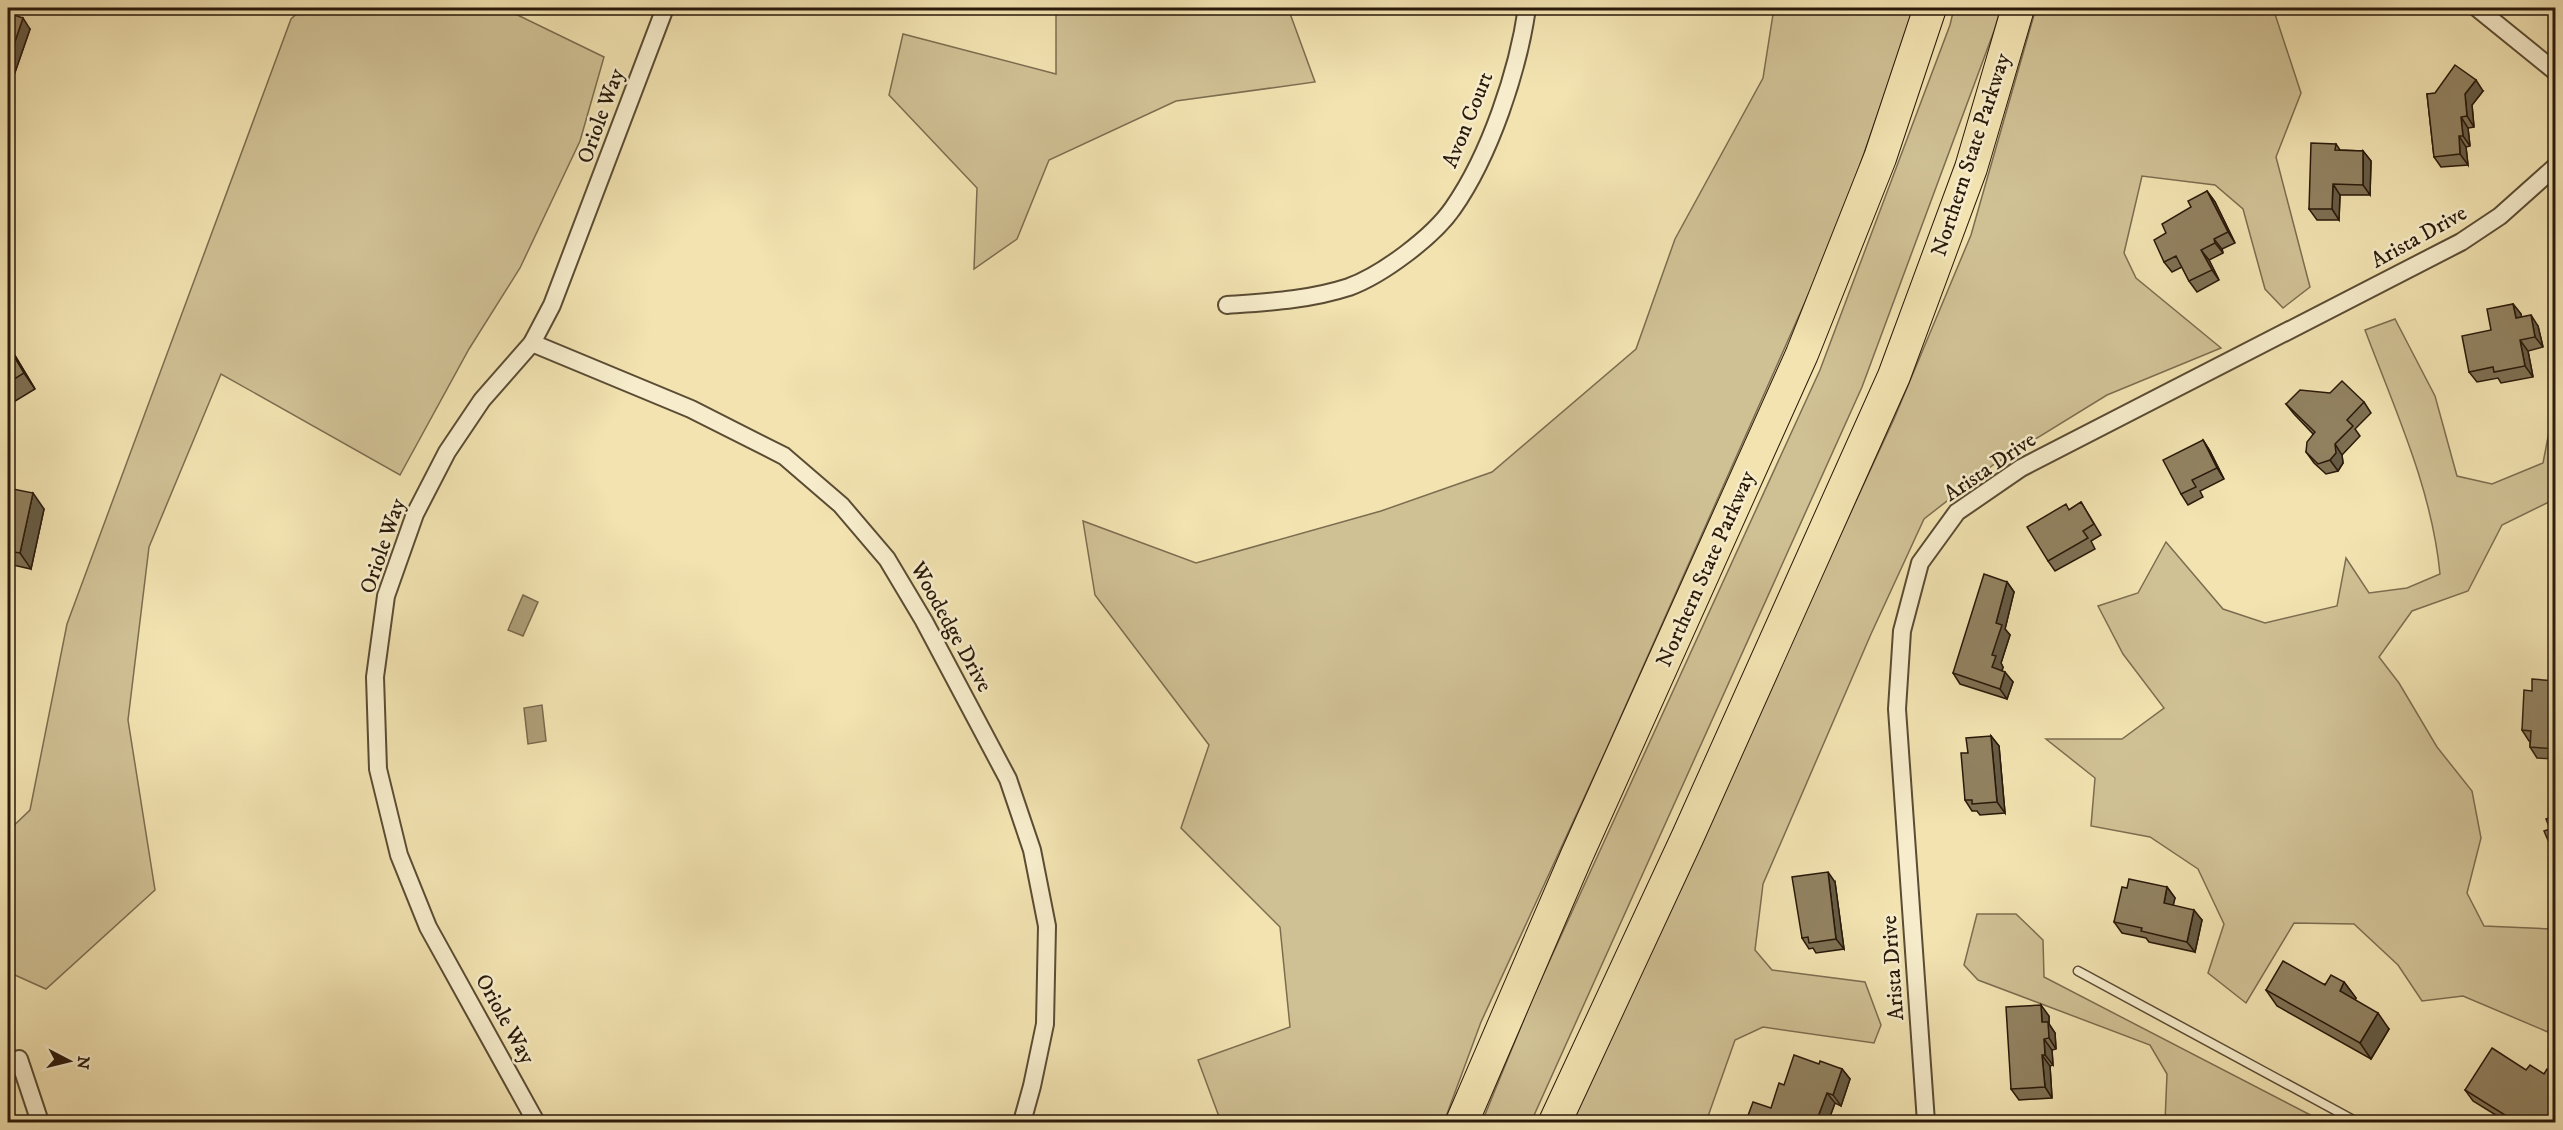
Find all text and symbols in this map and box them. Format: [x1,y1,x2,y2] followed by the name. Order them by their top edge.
[1925,49,2017,260] street label: Northern State Parkway
[571,64,631,167] street label: Oriole Way
[1437,68,1499,172] street label: Avon Court
[2366,200,2472,274] street label: Arista Drive
[1939,426,2041,508] street label: Arista Drive
[1651,466,1762,671] street label: Northern State Parkway
[354,494,412,597] street label: Oriole Way
[904,556,998,697] street label: Woodedge Drive
[1876,915,1910,1021] street label: Arista Drive
[469,969,541,1069] street label: Oriole Way
[39,1031,99,1091] north arrow
[72,1055,94,1070] text: N

